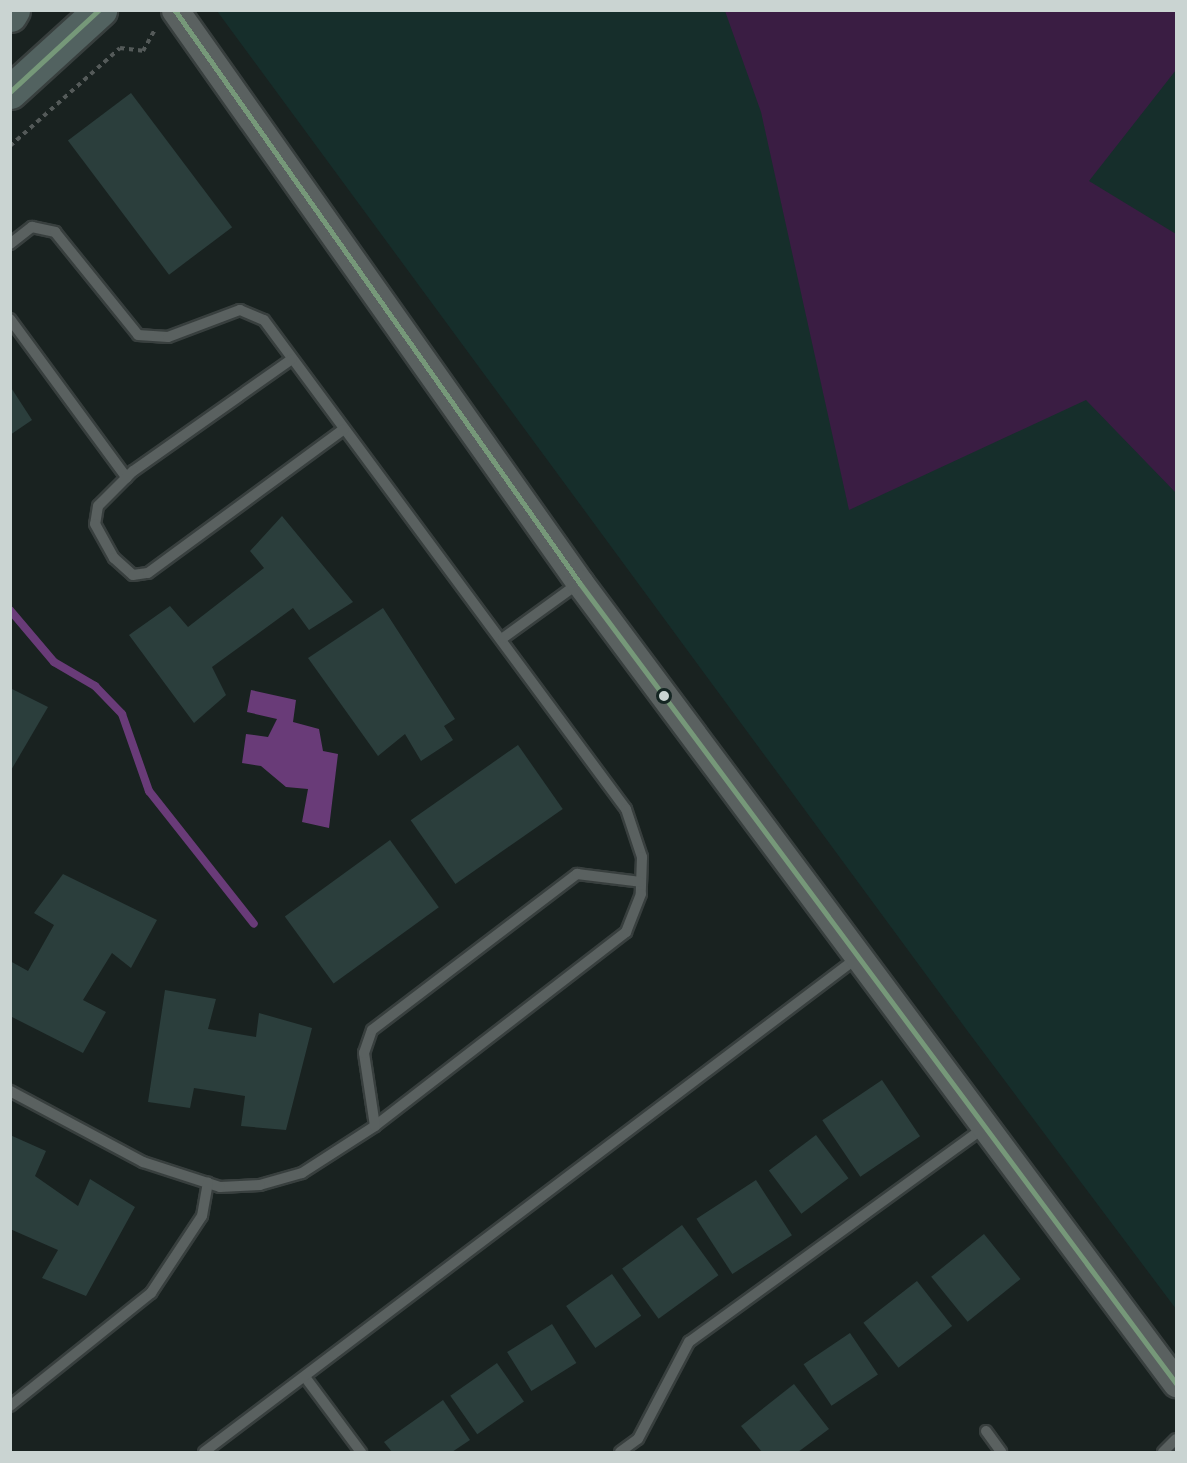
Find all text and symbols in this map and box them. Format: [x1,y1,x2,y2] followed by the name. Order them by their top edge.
[658,690,670,702] unlabelled marker

